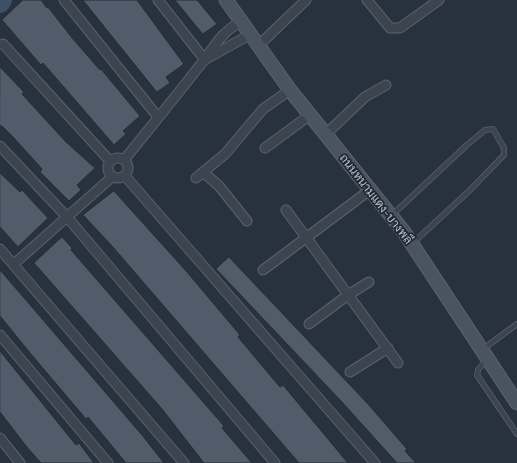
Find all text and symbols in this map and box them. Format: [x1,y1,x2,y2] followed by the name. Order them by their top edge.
[336,151,416,247] street label: ถนนหนามแดง-บางพลี

